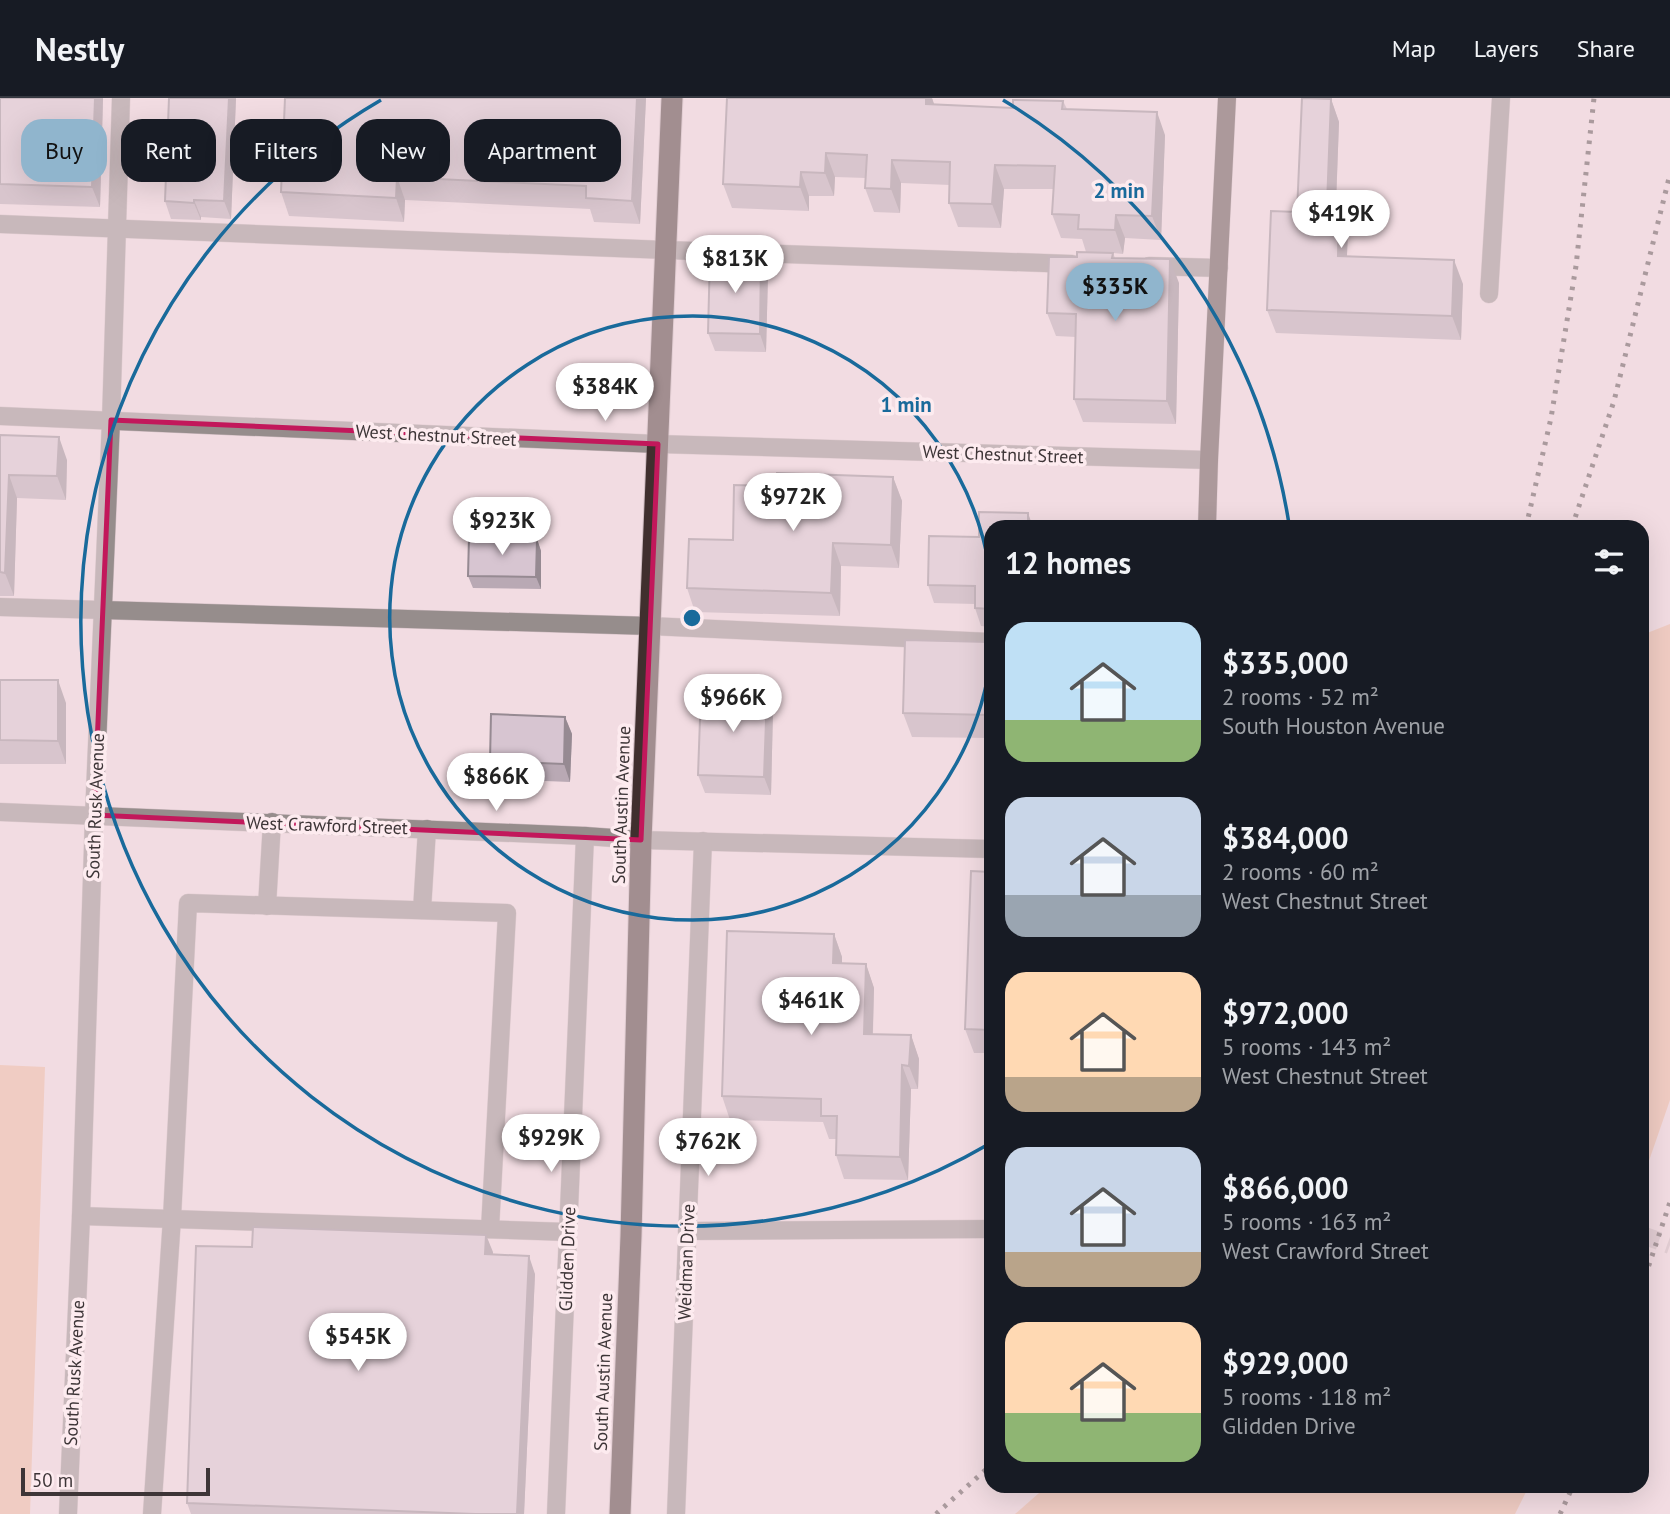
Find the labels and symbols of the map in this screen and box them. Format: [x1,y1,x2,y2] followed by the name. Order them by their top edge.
[1093,177,1145,204] text: 2 min
[1292,190,1390,250] pin: $419K
[686,236,784,295] pin: $813K
[1066,264,1164,323] pin: $335K
[556,364,654,423] pin: $384K
[880,391,932,418] text: 1 min
[355,419,517,451] street label: West Chestnut Street
[922,440,1084,468] street label: West Chestnut Street
[744,474,842,533] pin: $972K
[453,498,551,557] pin: $923K
[680,606,704,630] centre of rings
[684,674,782,734] pin: $966K
[607,726,635,884] street label: South Austin Avenue
[81,733,109,879] street label: South Rusk Avenue
[447,754,545,813] pin: $866K
[246,811,408,839] street label: West Crawford Street
[762,978,860,1037] pin: $461K
[502,1114,600,1174] pin: $929K
[659,1118,757,1178] pin: $762K
[672,1203,700,1321] street label: Weidman Drive
[554,1206,580,1312] street label: Glidden Drive
[589,1293,617,1451] street label: South Austin Avenue
[59,1299,89,1447] street label: South Rusk Avenue
[309,1314,407,1373] pin: $545K
[21,1465,210,1497] scale bar

